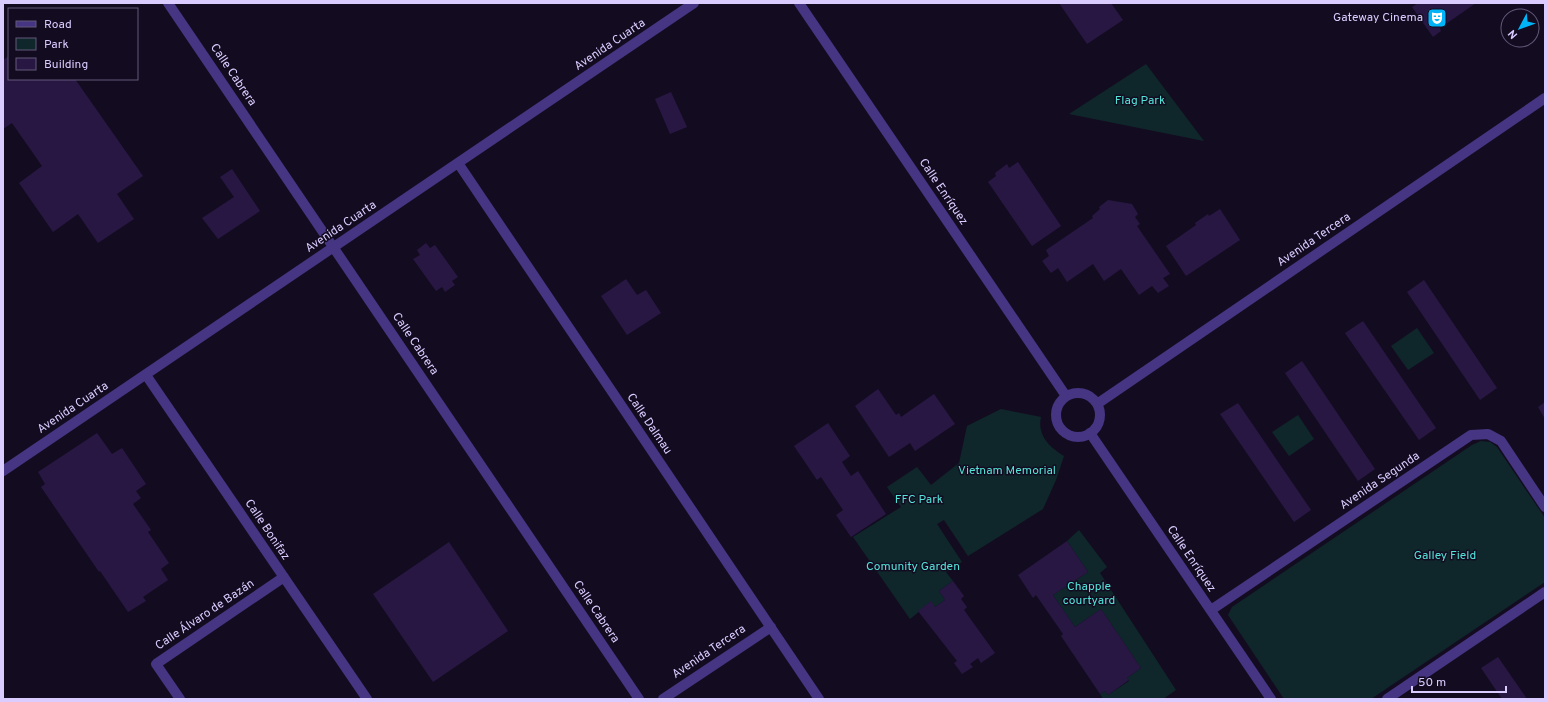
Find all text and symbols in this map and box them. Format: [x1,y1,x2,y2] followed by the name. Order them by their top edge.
[1426,7,1448,29] theatre icon: Gateway Cinema
[8,8,138,80] legend
[1500,8,1540,48] north arrow
[1333,10,1423,26] place label: Gateway Cinema
[571,15,649,75] street label: Avenida Cuarta
[44,17,72,33] text: Road
[1505,26,1521,41] text: N
[44,37,69,53] text: Park
[206,41,260,109] street label: Calle Cabrera
[44,57,88,73] text: Building
[1115,93,1165,109] park label: Flag Park
[915,156,971,228] street label: Calle Enríquez
[302,197,380,257] street label: Avenida Cuarta
[1274,209,1354,271] street label: Avenida Tercera
[388,310,442,378] street label: Calle Cabrera
[34,378,112,438] street label: Avenida Cuarta
[623,390,675,458] street label: Calle Dalmau
[1337,448,1423,514] street label: Avenida Segunda
[958,463,1056,479] park label: Vietnam Memorial
[895,492,943,508] park label: FFC Park
[241,496,293,564] street label: Calle Bonifaz
[1163,523,1219,595] street label: Calle Enríquez
[1414,548,1476,564] park label: Galley Field
[866,559,960,575] park label: Comunity Garden
[152,576,258,654] street label: Calle Álvaro de Bazán
[569,578,623,646] street label: Calle Cabrera
[1063,579,1115,609] park label: Chapple courtyard
[669,621,749,683] street label: Avenida Tercera
[1412,668,1506,694] scale bar
[1418,675,1446,691] text: 50 m

